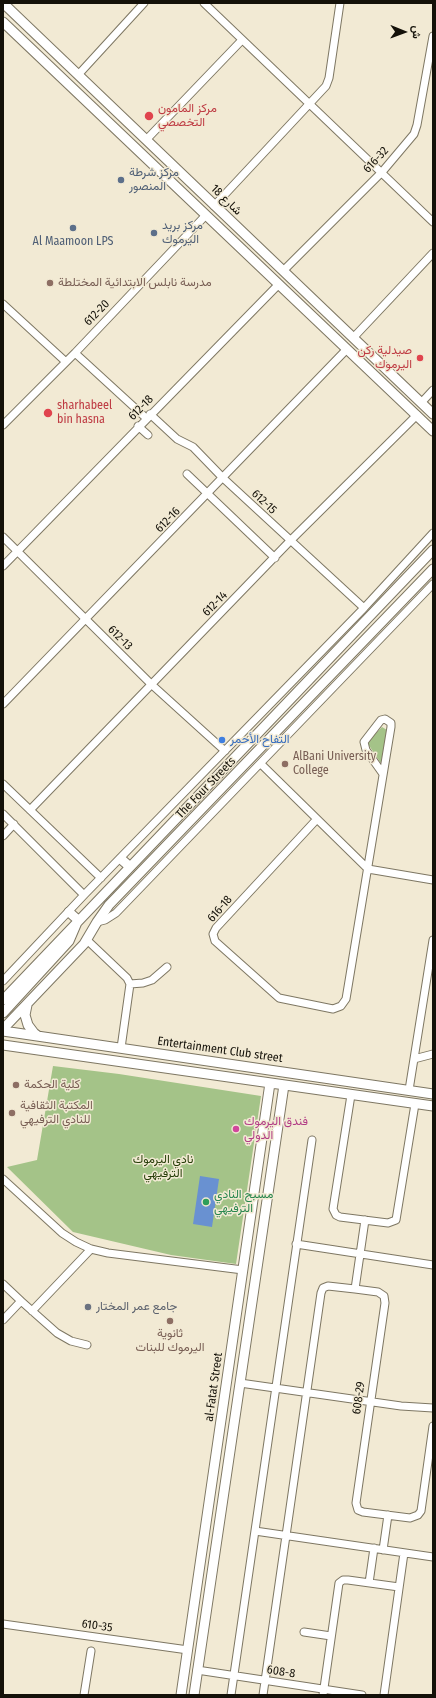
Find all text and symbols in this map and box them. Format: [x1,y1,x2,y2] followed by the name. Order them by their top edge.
[384,12,424,52] north arrow
[410,25,423,39] text: ش
[158,102,217,130] place label: مركز المامون التخصصي
[143,110,155,122] marker: مركز المامون التخصصي
[360,144,392,176] street label: 616-32
[129,166,179,194] place label: مركز شرطة المنصور
[116,175,126,185] marker: مركز شرطة المنصور
[207,182,245,218] street label: شارع 18
[162,219,203,247] place label: مركز بريد اليرموك
[68,223,78,233] marker: Al Maamoon LPS
[149,228,159,238] marker: مركز بريد اليرموك
[33,235,113,249] place label: Al Maamoon LPS
[58,276,212,290] place label: مدرسة نابلس الابتدائية المختلطة
[45,278,55,288] marker: مدرسة نابلس الابتدائية المختلطة
[81,297,113,329] street label: 612-20
[357,344,412,372] place label: صيدلية ركن اليرموك
[415,353,425,363] marker: صيدلية ركن اليرموك
[125,392,157,424] street label: 612-18
[57,399,112,427] place label: sharhabeel bin hasna
[42,407,54,419] marker: sharhabeel bin hasna
[248,487,280,517] street label: 612-15
[153,504,183,536] street label: 612-16
[199,588,231,620] street label: 612-14
[105,623,135,653] street label: 612-13
[230,733,290,747] place label: التفاح الأحمر
[217,735,227,745] marker: التفاح الأحمر
[293,750,376,778] place label: AlBani University College
[173,754,239,822] street label: The Four Streets
[280,759,290,769] marker: AlBani University College
[205,893,235,925] street label: 616-18
[156,1034,284,1066] street label: Entertainment Club street
[24,1078,80,1092] place label: كلية الحكمة
[11,1080,21,1090] marker: كلية الحكمة
[20,1099,93,1127] place label: المكتبة الثقافية للنادي الترفيهي
[7,1108,17,1118] marker: المكتبة الثقافية للنادي الترفيهي
[244,1115,308,1143] place label: فندق اليرموك الدولي
[231,1124,241,1134] marker: فندق اليرموك الدولي
[133,1153,193,1181] park label: نادي اليرموك الترفيهي
[214,1188,273,1216] place label: مسبح النادي الترفيهي
[201,1197,211,1207] marker: مسبح النادي الترفيهي
[96,1300,177,1314] place label: جامع عمر المختار
[83,1302,93,1312] marker: جامع عمر المختار
[165,1316,175,1326] marker: ثانوية اليرموك للبنات
[136,1327,204,1355] place label: ثانوية اليرموك للبنات
[202,1352,226,1422] street label: al-Fatat Street
[350,1381,368,1415] street label: 608-29
[81,1617,113,1635] street label: 610-35
[266,1663,296,1681] street label: 608-8

